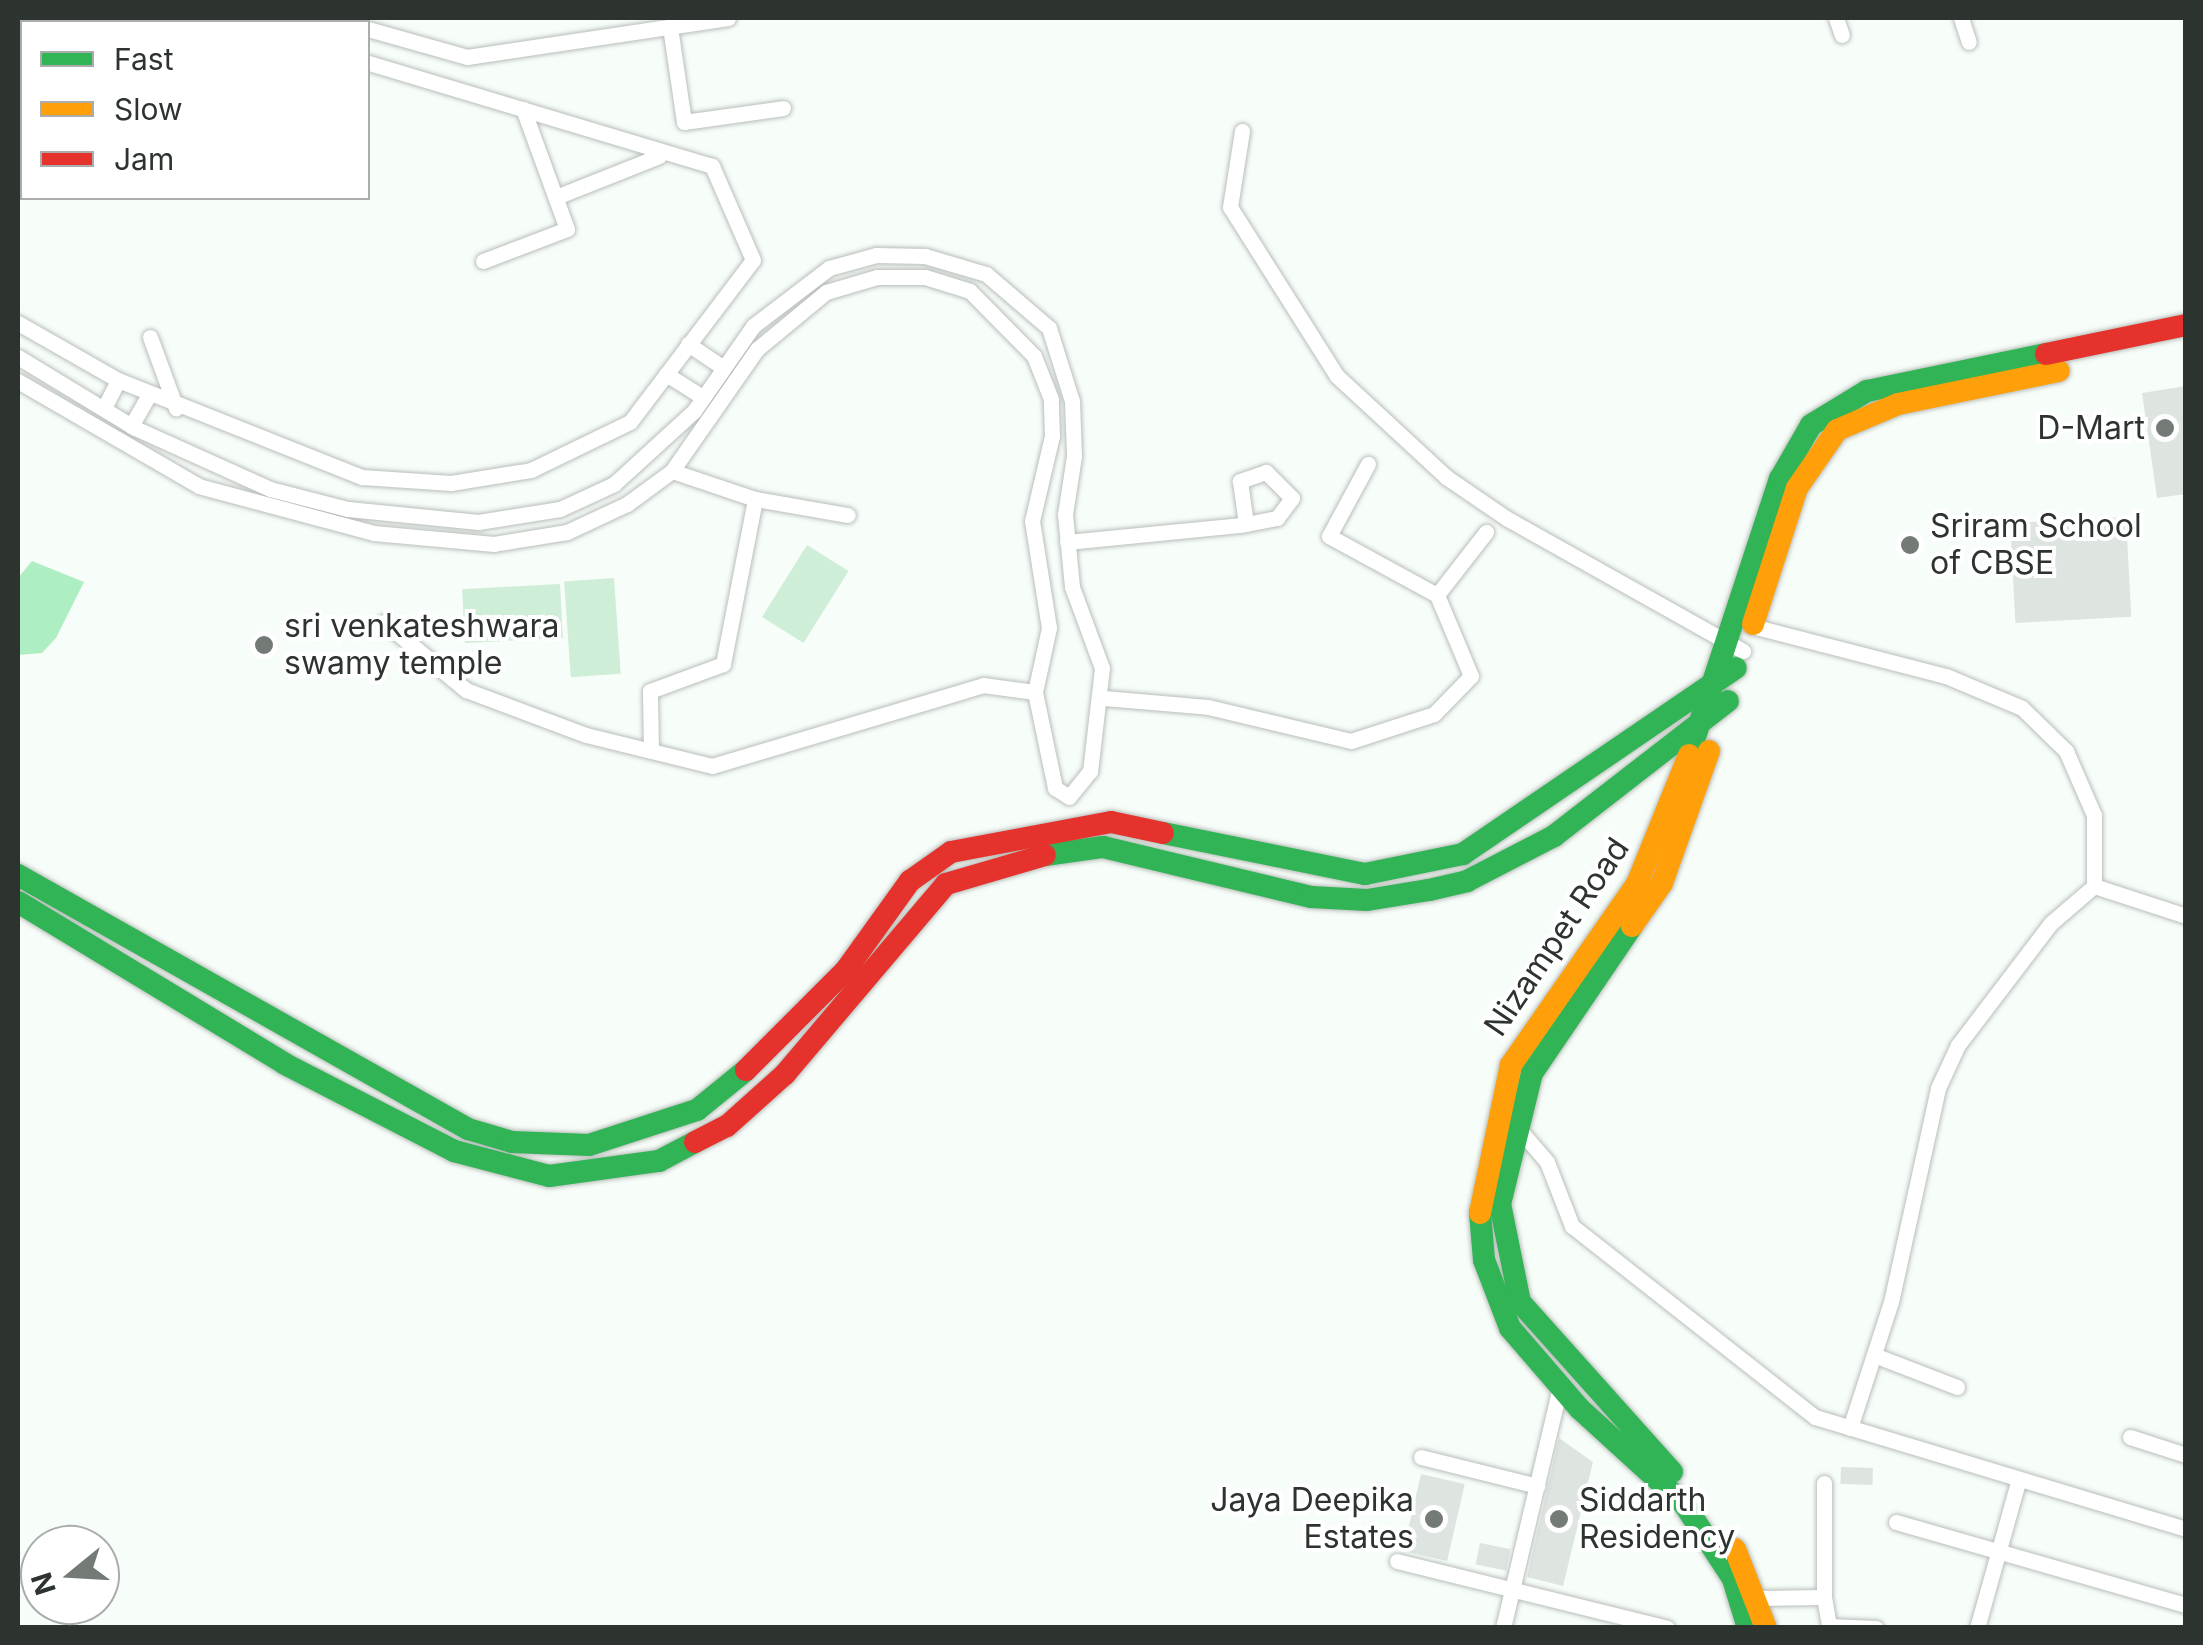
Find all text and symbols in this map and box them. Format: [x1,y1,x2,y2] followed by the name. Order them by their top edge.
[20,20,370,200] legend
[114,41,173,77] text: Fast
[114,91,183,127] text: Slow
[114,141,174,177] text: Jam
[2037,409,2145,447] place label: D-Mart
[2154,417,2176,439] marker: D-Mart
[1930,508,2142,583] place label: Sriram School of CBSE
[1899,534,1921,556] marker: Sriram School of CBSE
[284,608,559,683] place label: sri venkateshwara swamy temple
[253,634,275,656] marker: sri venkateshwara swamy temple
[1477,831,1637,1043] street label: Nizampet Road
[1210,1482,1414,1557] place label: Jaya Deepika Estates
[1579,1482,1735,1557] place label: Siddarth Residency
[1423,1508,1445,1530] marker: Jaya Deepika Estates
[1548,1508,1570,1530] marker: Siddarth Residency
[20,1525,120,1625] north arrow
[24,1568,63,1599] text: N

